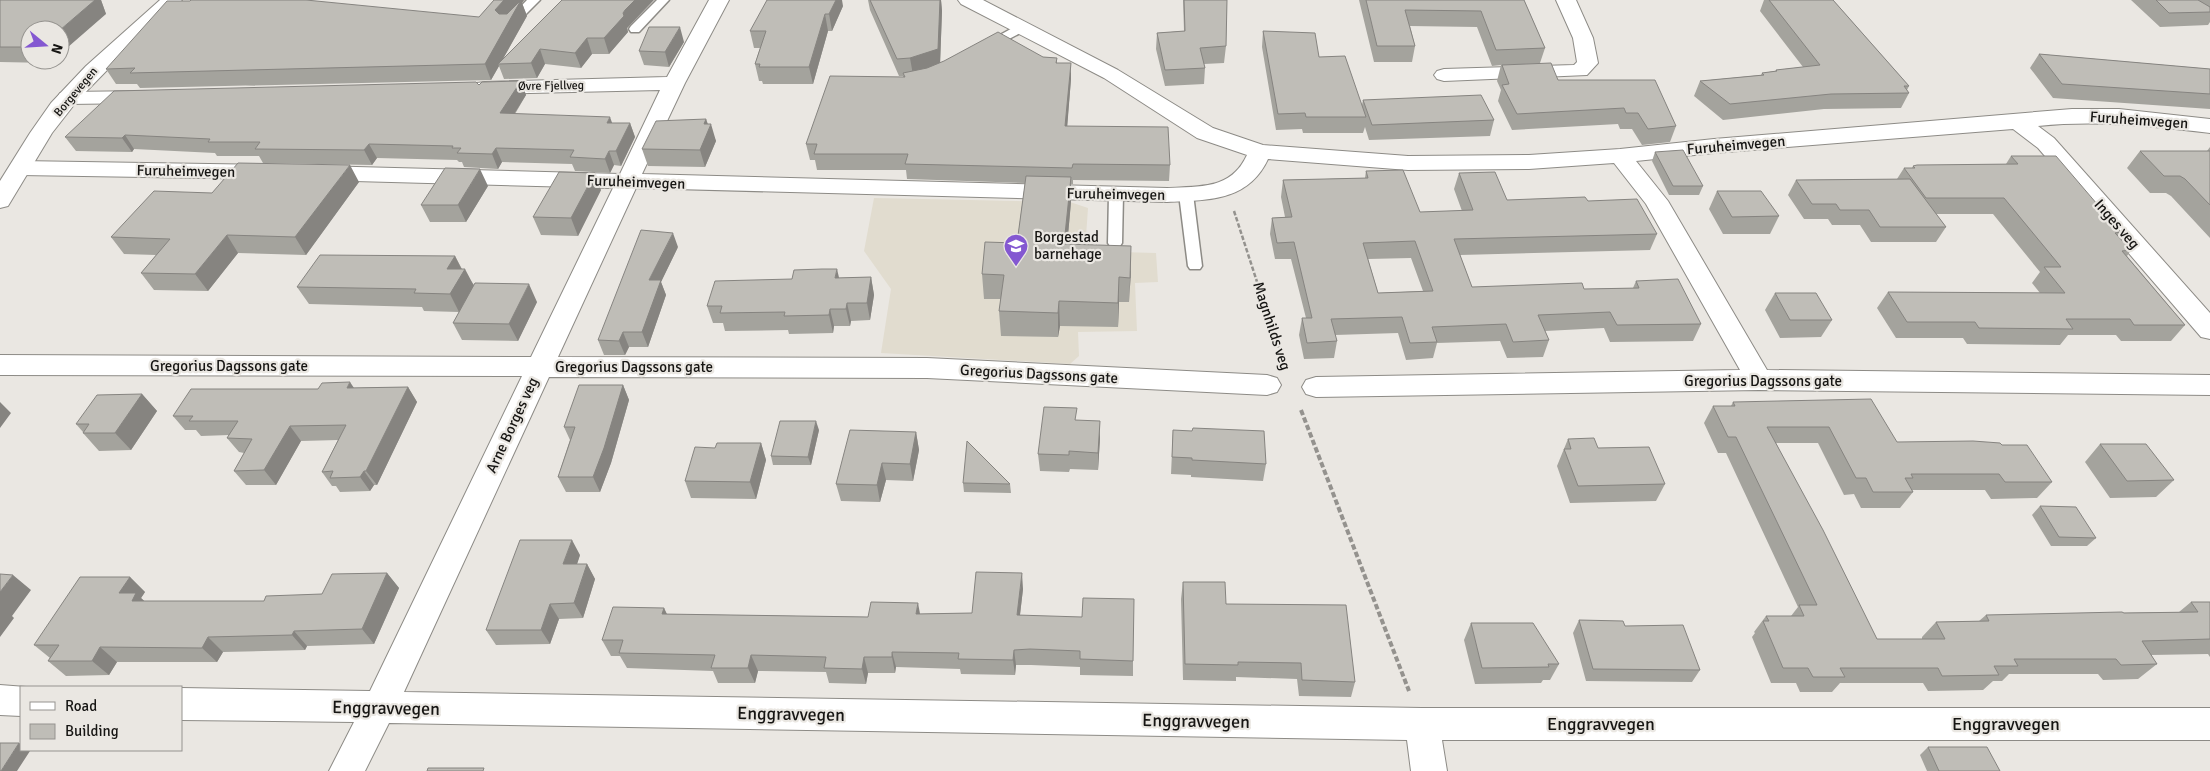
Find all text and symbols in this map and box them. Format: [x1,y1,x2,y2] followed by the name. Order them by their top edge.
[20,20,70,70] north arrow
[47,42,66,56] text: N
[51,64,101,120] street label: Borgevegen
[518,78,584,94] street label: Øvre Fjellveg
[2089,108,2189,132] street label: Furuheimvegen
[1686,132,1786,158] street label: Furuheimvegen
[137,161,235,181] street label: Furuheimvegen
[586,171,686,193] street label: Furuheimvegen
[1067,184,1165,204] street label: Furuheimvegen
[2091,195,2144,253] street label: Inges veg
[1034,228,1102,263] place label: Borgestad barnehage
[1003,233,1029,267] school or university icon: Borgestad barnehage
[1249,279,1295,373] street label: Magnhilds veg
[150,357,308,375] street label: Gregorius Dagssons gate
[555,358,713,376] street label: Gregorius Dagssons gate
[960,361,1118,387] street label: Gregorius Dagssons gate
[1684,372,1842,390] street label: Gregorius Dagssons gate
[482,374,542,476] street label: Arne Borges veg
[20,686,182,751] legend
[332,696,440,720] street label: Enggravvegen
[65,697,97,715] text: Road
[737,702,845,726] street label: Enggravvegen
[1142,709,1250,733] street label: Enggravvegen
[1547,713,1655,735] street label: Enggravvegen
[1952,713,2060,735] street label: Enggravvegen
[65,722,119,740] text: Building

